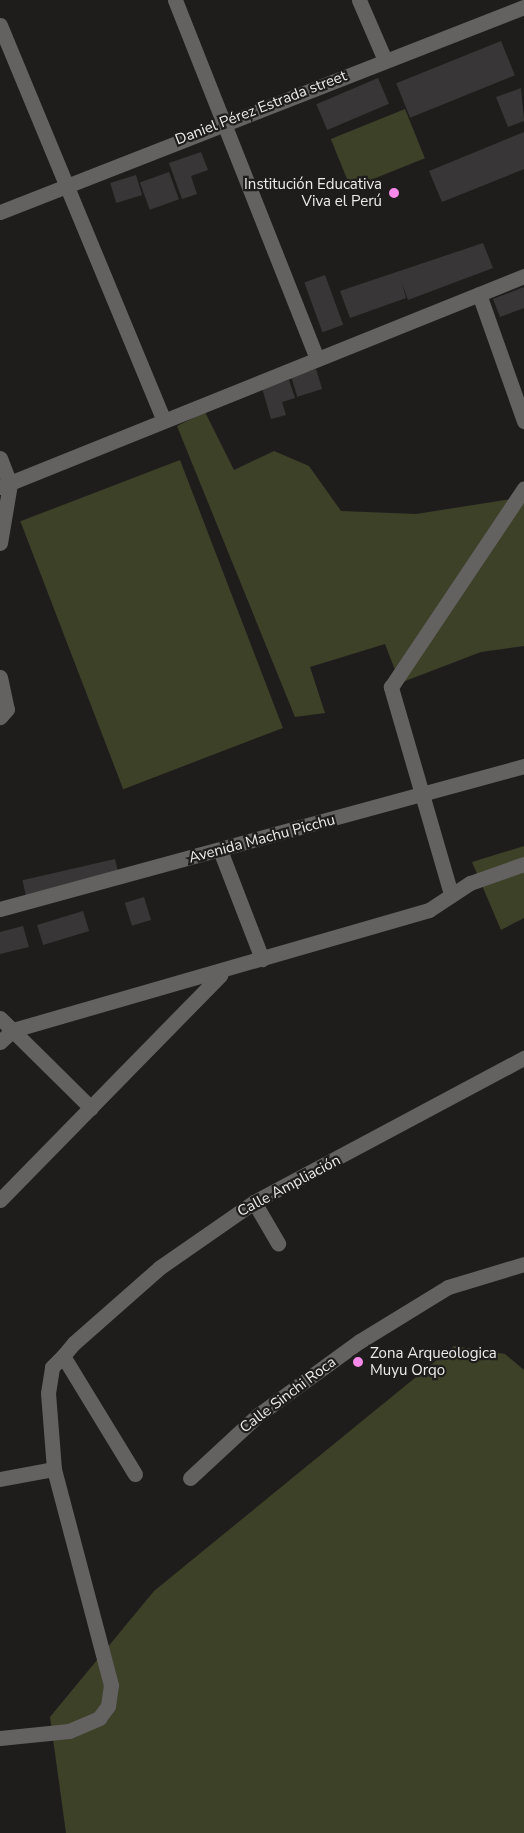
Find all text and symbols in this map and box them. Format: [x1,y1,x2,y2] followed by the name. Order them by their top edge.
[173,67,349,149] street label: Daniel Pérez Estrada street
[244,175,382,210] place label: Institución Educativa Viva el Perú
[387,186,401,200] marker: Institución Educativa Viva el Perú
[187,811,337,867] street label: Avenida Machu Picchu
[234,1151,344,1221] street label: Calle Ampliación
[370,1344,497,1379] place label: Zona Arqueologica Muyu Orqo
[236,1353,340,1437] street label: Calle Sinchi Roca
[351,1355,365,1369] marker: Zona Arqueologica Muyu Orqo

